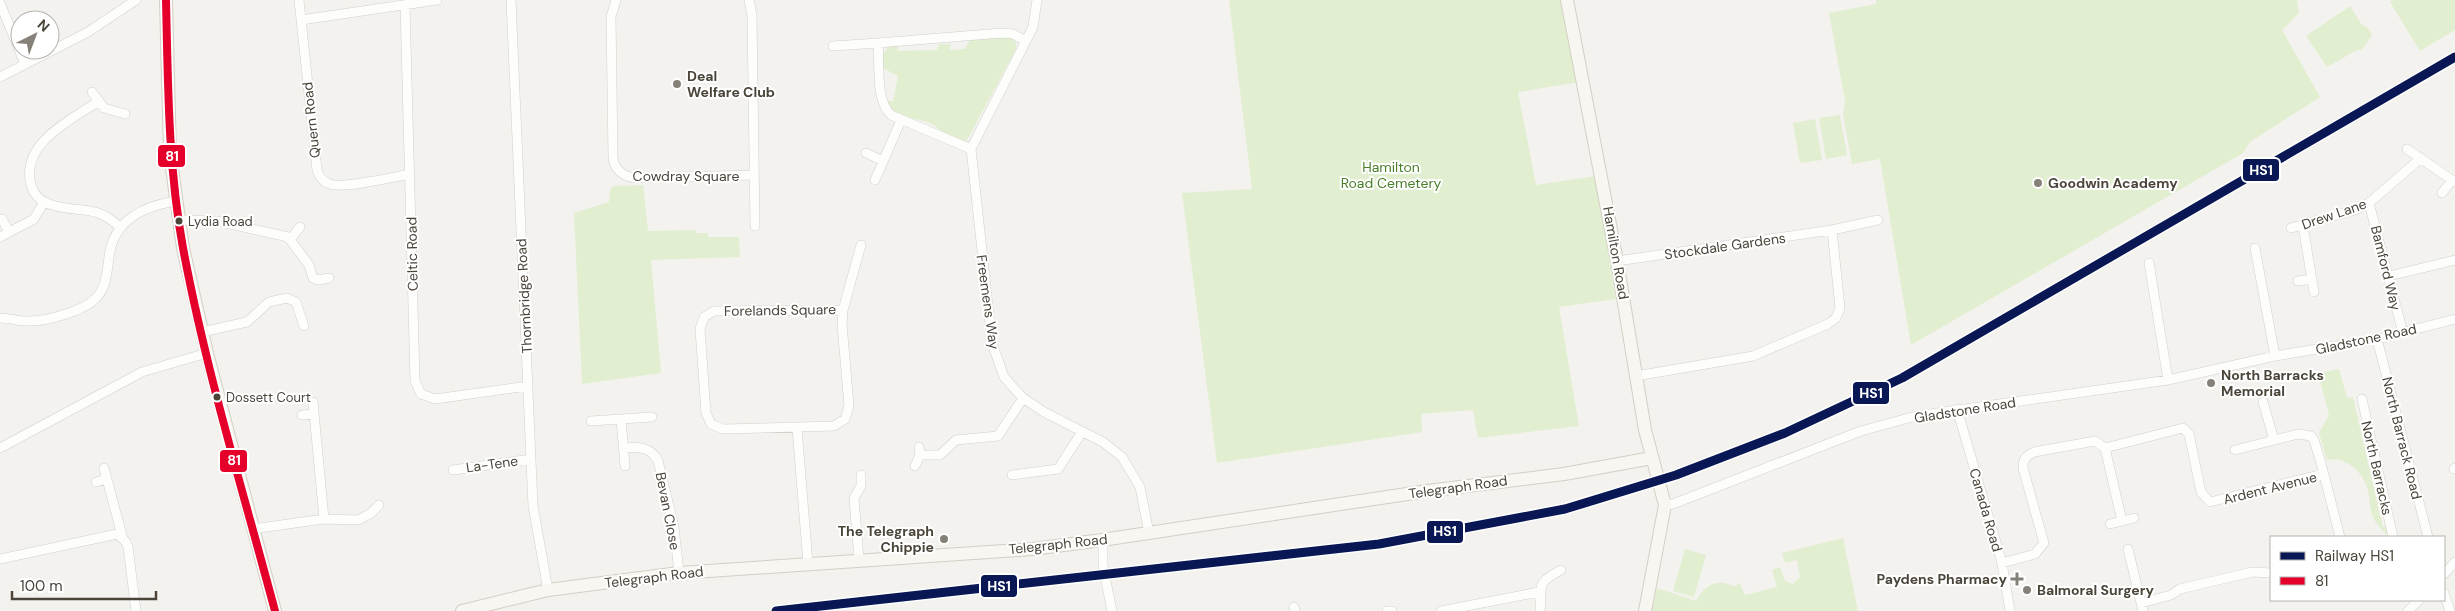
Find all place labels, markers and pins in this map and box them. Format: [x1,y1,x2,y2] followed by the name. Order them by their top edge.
[687,67,775,101] place label: Deal Welfare Club
[671,78,683,90] marker: Deal Welfare Club
[2048,174,2178,192] place label: Goodwin Academy
[2032,177,2044,189] marker: Goodwin Academy
[188,213,253,230] place label: Lydia Road
[174,216,184,226] marker: Lydia Road
[2221,366,2324,400] place label: North Barracks Memorial
[2205,377,2217,389] marker: North Barracks Memorial
[226,389,311,406] place label: Dossett Court
[212,392,222,402] marker: Dossett Court
[838,522,934,556] place label: The Telegraph Chippie
[938,533,950,545] marker: The Telegraph Chippie
[1877,570,2008,588] place label: Paydens Pharmacy
[2011,573,2023,585] marker: Paydens Pharmacy
[2037,581,2154,599] place label: Balmoral Surgery
[2021,584,2033,596] marker: Balmoral Surgery

